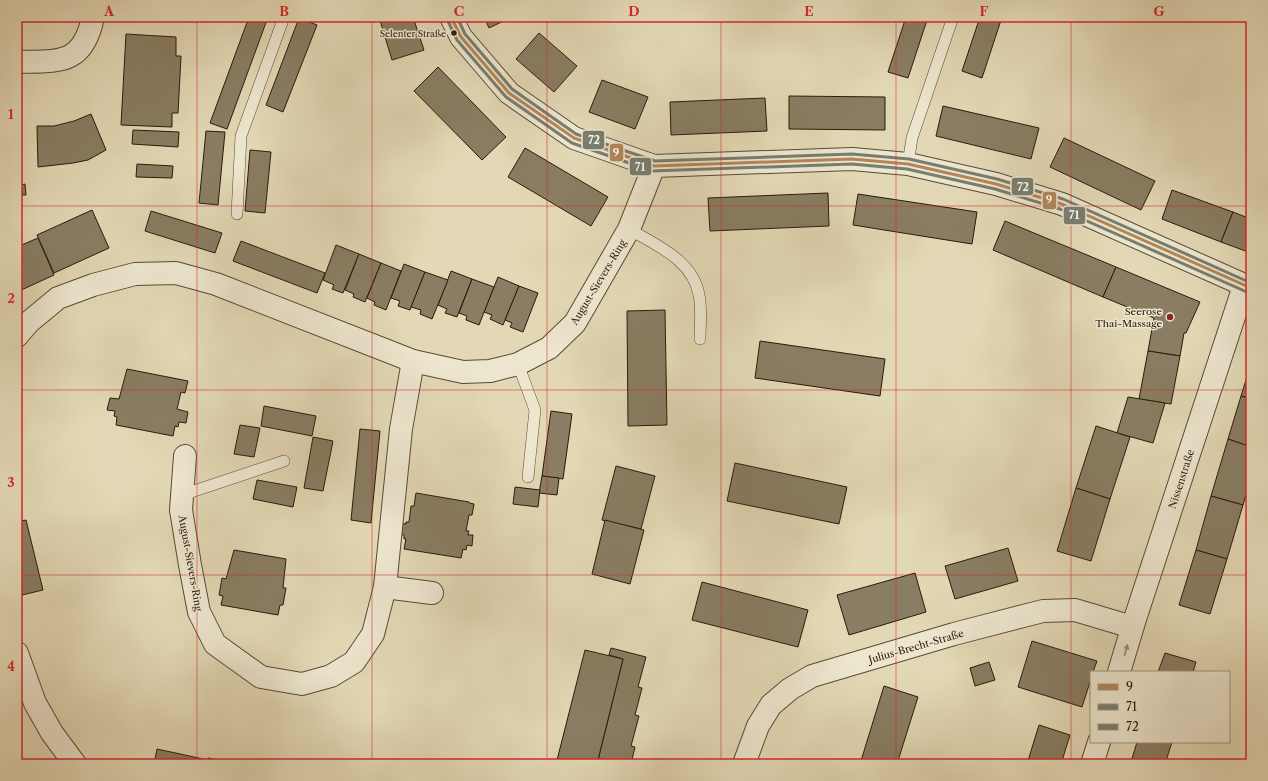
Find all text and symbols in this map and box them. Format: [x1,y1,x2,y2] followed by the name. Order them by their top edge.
[103,3,115,19] text: A
[279,3,289,19] text: B
[454,3,464,19] text: C
[628,3,640,19] text: D
[804,3,814,19] text: E
[980,3,989,19] text: F
[1153,3,1165,19] text: G
[380,28,446,39] place label: Selenter Straße
[449,28,459,38] marker: Selenter Straße
[8,106,14,122] text: 1
[582,130,605,150] line badge: 72
[588,133,601,147] text: 72
[609,143,624,162] line badge: 9
[613,146,620,160] text: 9
[629,157,652,176] line badge: 71
[635,160,645,174] text: 71
[1011,177,1034,196] line badge: 72
[1017,180,1030,194] text: 72
[1042,191,1057,210] line badge: 9
[1046,193,1053,207] text: 9
[1063,206,1086,225] line badge: 71
[1069,208,1079,222] text: 71
[567,237,629,328] street label: August-Sievers-Ring
[7,290,15,306] text: 2
[1095,305,1162,330] place label: Seerose Thai-Massage
[1165,312,1175,322] marker: Seerose Thai-Massage
[1166,447,1197,510] street label: Nissenstraße
[7,474,15,490] text: 3
[175,513,205,613] street label: August-Sievers-Ring
[865,627,966,667] street label: Julius-Brecht-Straße
[1123,643,1129,655] one-way arrow
[7,658,15,674] text: 4
[1090,671,1230,743] legend
[1126,679,1133,694] text: 9
[1126,699,1137,714] text: 71
[1126,719,1139,734] text: 72

